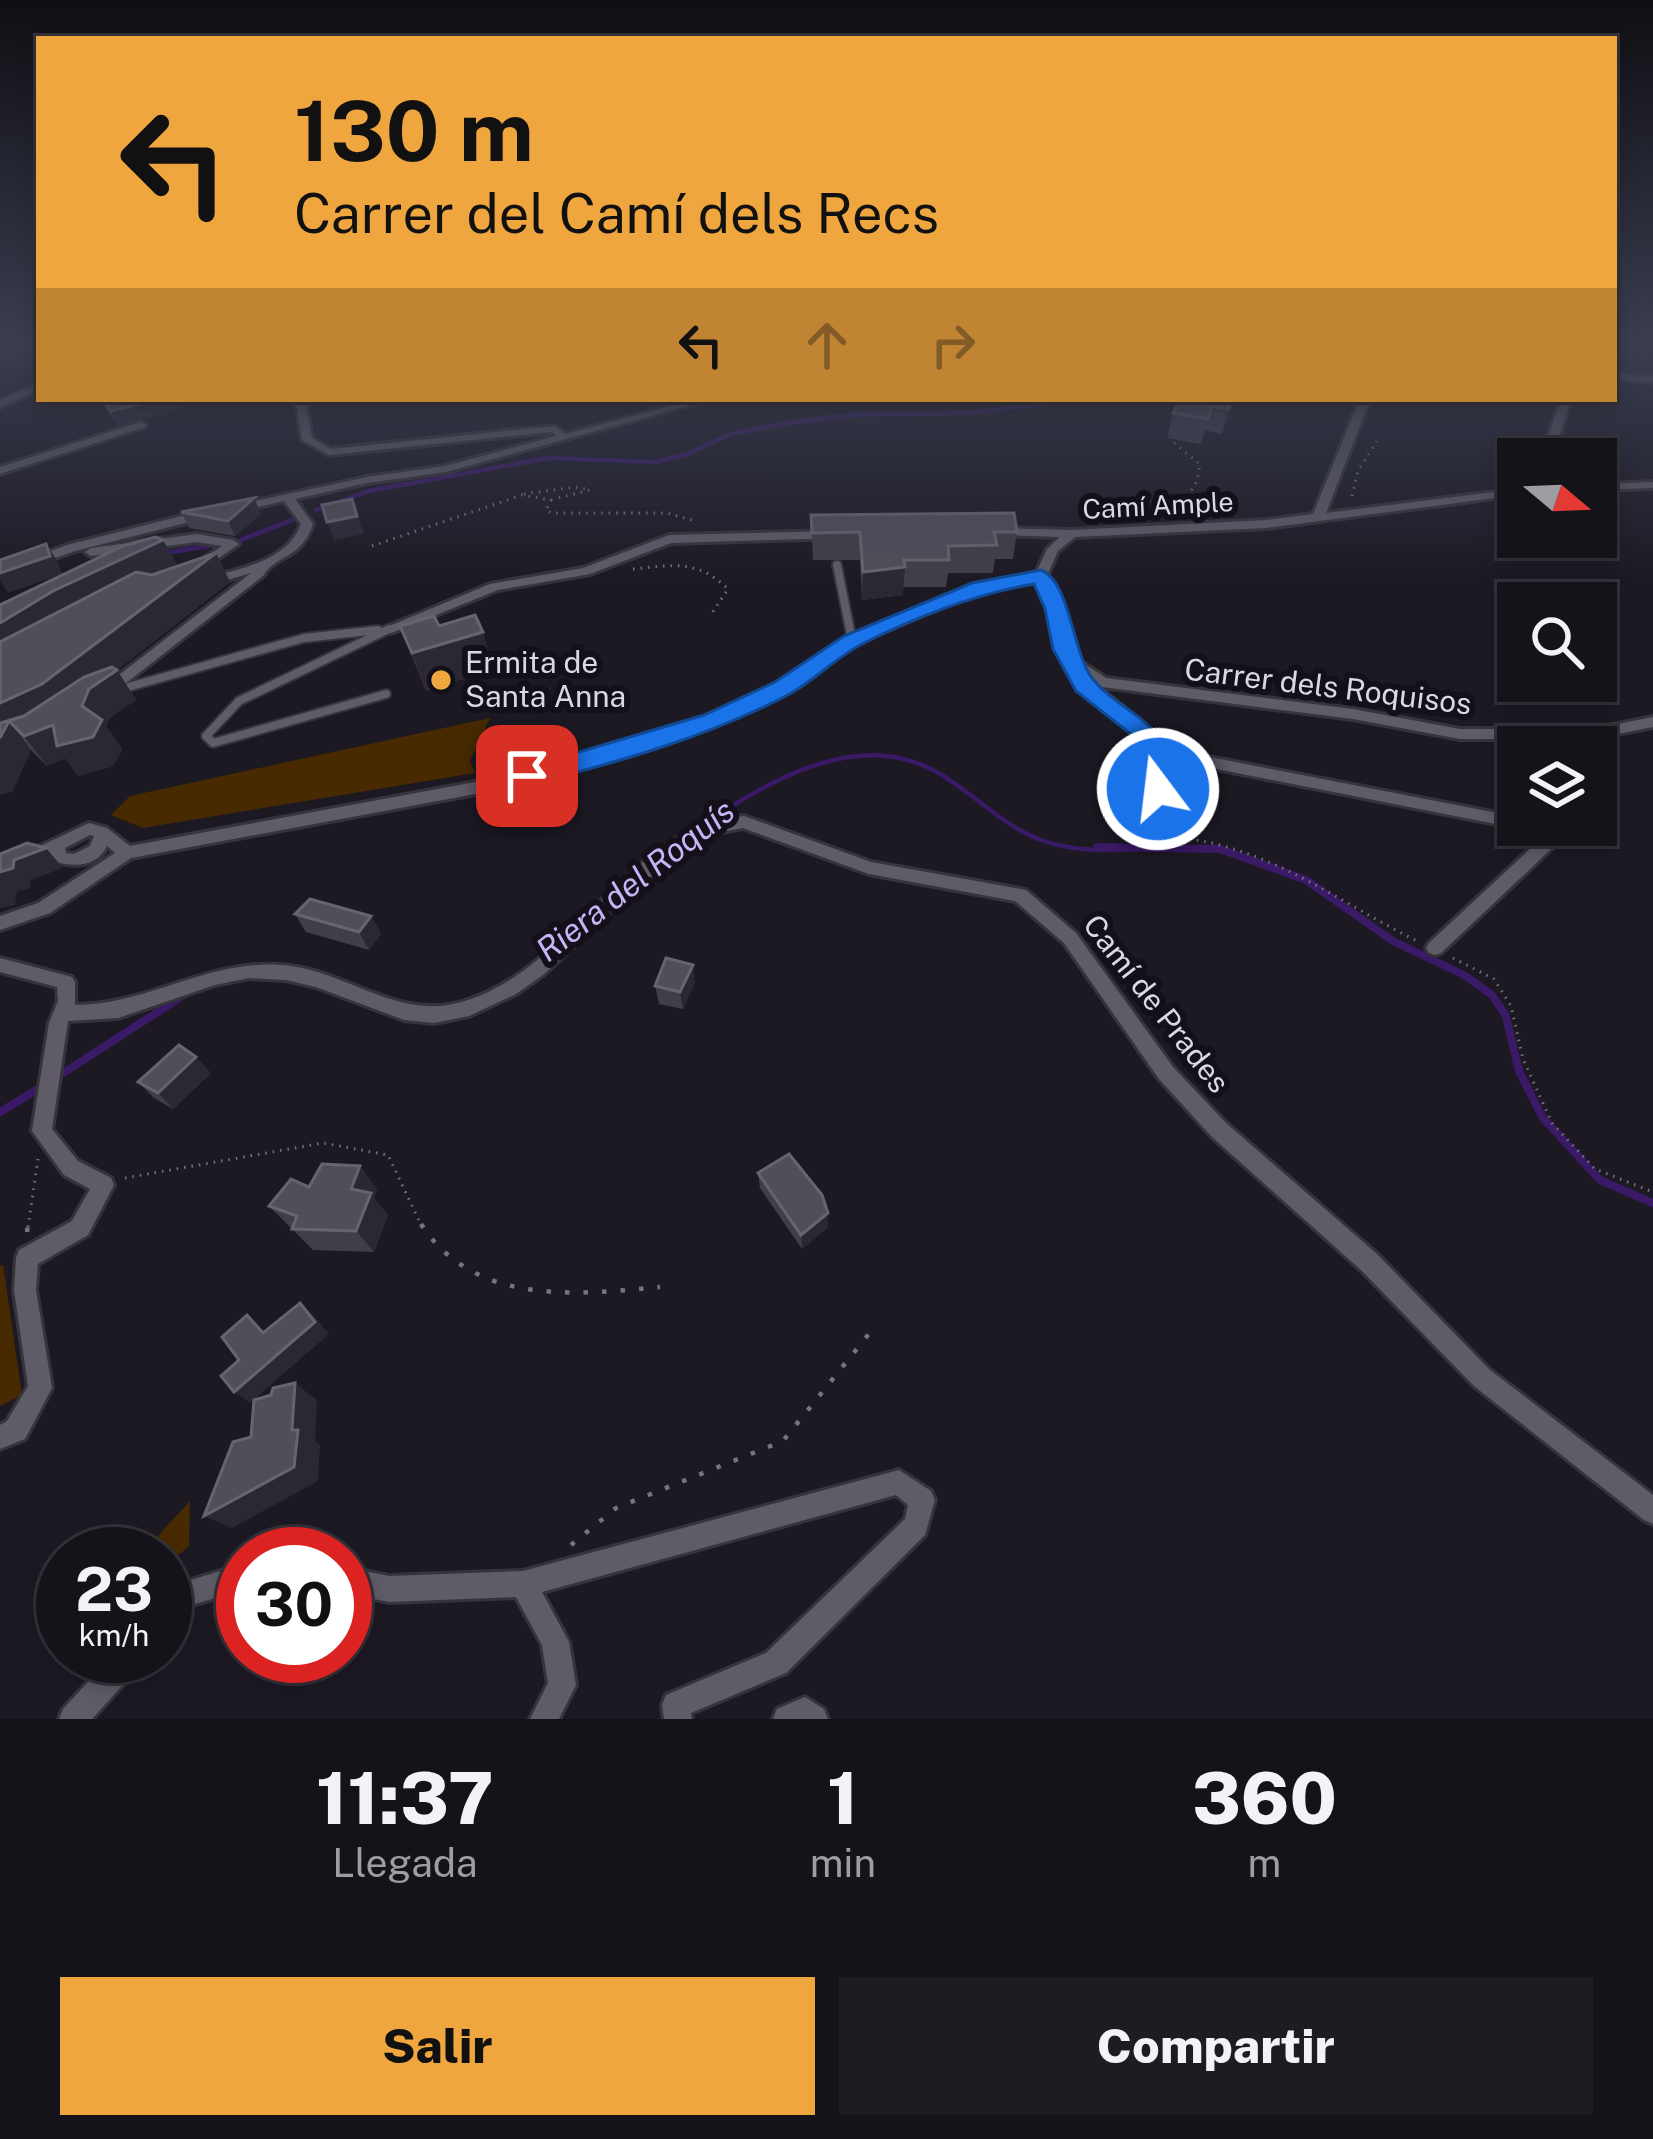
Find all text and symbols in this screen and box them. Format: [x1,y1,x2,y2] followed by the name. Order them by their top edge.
[294,81,534,180] text: 130 m
[96,84,252,240] icon: left
[294,182,939,245] text: Carrer del Camí dels Recs
[668,312,734,378] icon: left
[794,312,860,378] icon: ahead
[920,312,986,378] icon: right
[1497,438,1617,558] north arrow
[1497,438,1617,846] map controls
[1082,485,1234,525] street label: Camí Ample
[1497,582,1617,702] button: search
[465,644,626,714] place label: Ermita de Santa Anna
[1183,651,1474,721] street label: Carrer dels Roquisos
[428,667,454,693] marker: Ermita de Santa Anna
[476,725,578,827] pin
[1095,726,1221,852] position arrow
[1497,726,1617,846] button: layers
[494,743,560,809] icon: arrive
[529,791,741,969] water label: Riera del Roquís
[1076,907,1237,1100] street label: Camí de Prades
[216,1527,372,1683] speed limit sign: 30
[75,1554,153,1625] text: 23
[79,1617,149,1653] text: km/h
[316,1756,494,1840] text: 11:37
[827,1756,859,1840] text: 1
[1192,1756,1337,1840] text: 360
[332,1840,478,1886] text: Llegada
[810,1840,876,1886] text: min
[1248,1840,1281,1886] text: m
[60,1977,815,2115] button: Salir
[839,1977,1593,2115] button: Compartir

